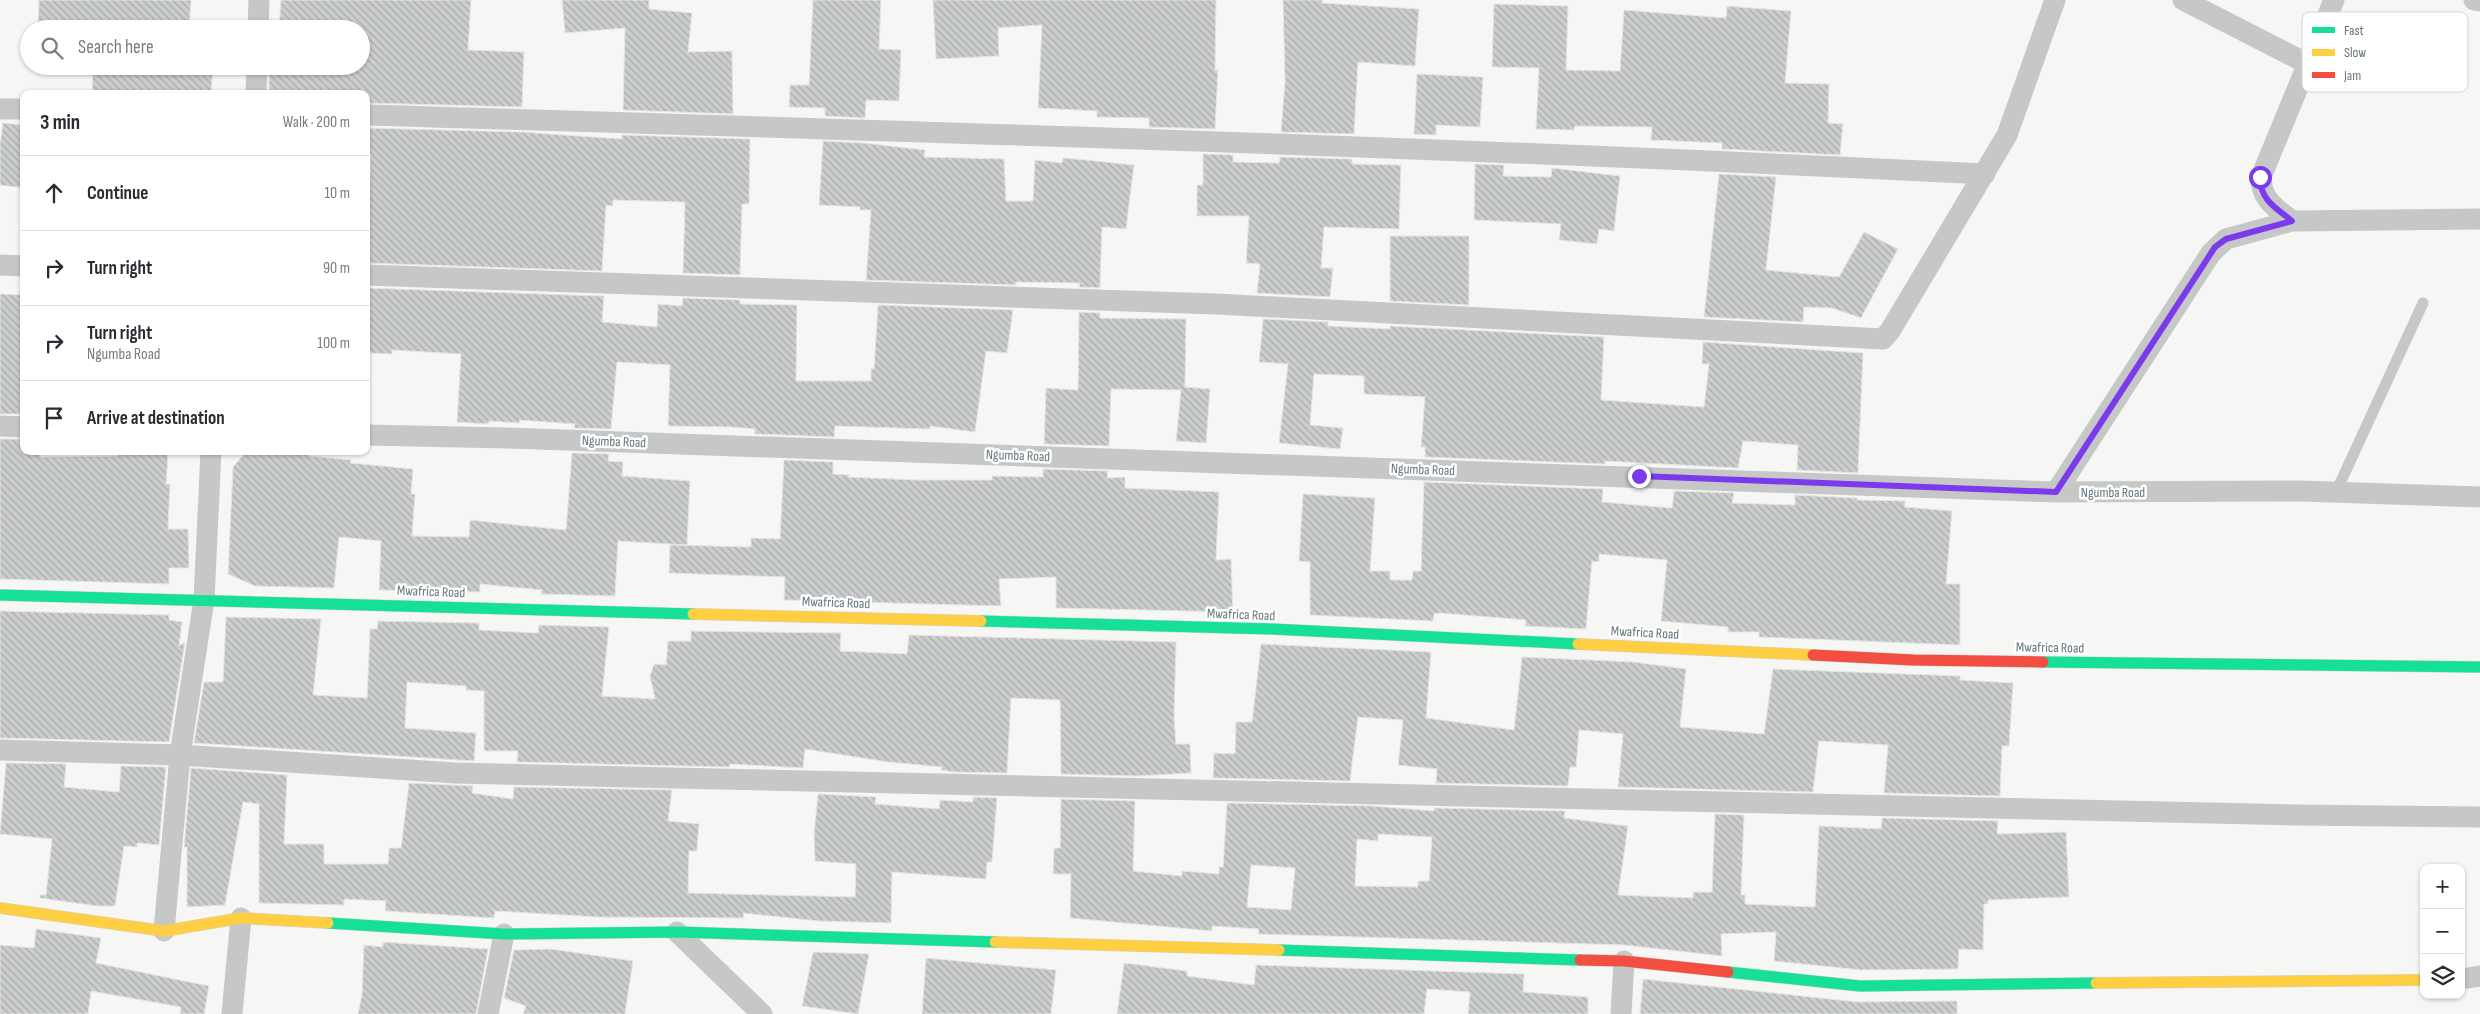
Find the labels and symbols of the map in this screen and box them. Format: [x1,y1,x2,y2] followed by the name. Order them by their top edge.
[2302,12,2468,92] legend
[2344,22,2364,39] text: Fast
[2344,44,2366,61] text: Slow
[2343,67,2361,84] text: Jam
[2249,166,2272,189] route start
[582,432,647,451] street label: Ngumba Road
[986,446,1051,465] street label: Ngumba Road
[1391,460,1456,479] street label: Ngumba Road
[1628,465,1651,488] route end
[2081,484,2145,501] street label: Ngumba Road
[397,582,466,601] street label: Mwafrica Road
[802,593,871,612] street label: Mwafrica Road
[1207,605,1276,624] street label: Mwafrica Road
[1610,622,1680,643] street label: Mwafrica Road
[2016,638,2084,657] street label: Mwafrica Road

